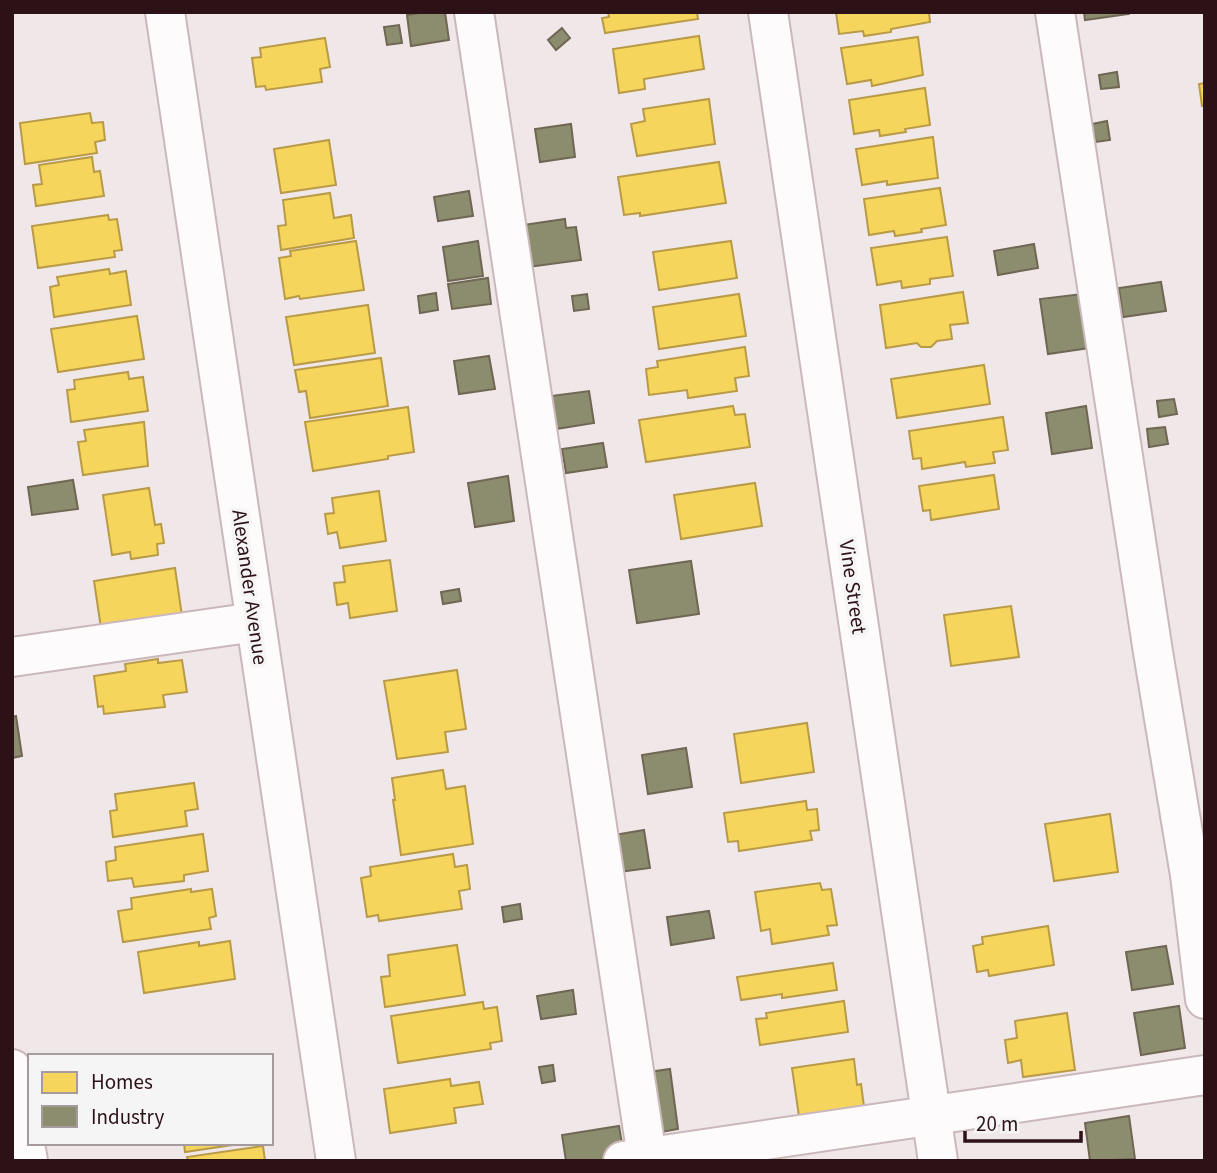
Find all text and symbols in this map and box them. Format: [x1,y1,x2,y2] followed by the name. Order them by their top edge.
[224,507,276,667] street label: Alexander Avenue
[832,538,874,636] street label: Vine Street
[28,1054,273,1145] legend
[91,1067,153,1097] text: Homes
[965,1100,1080,1144] scale bar
[91,1102,164,1132] text: Industry
[976,1109,1018,1139] text: 20 m

